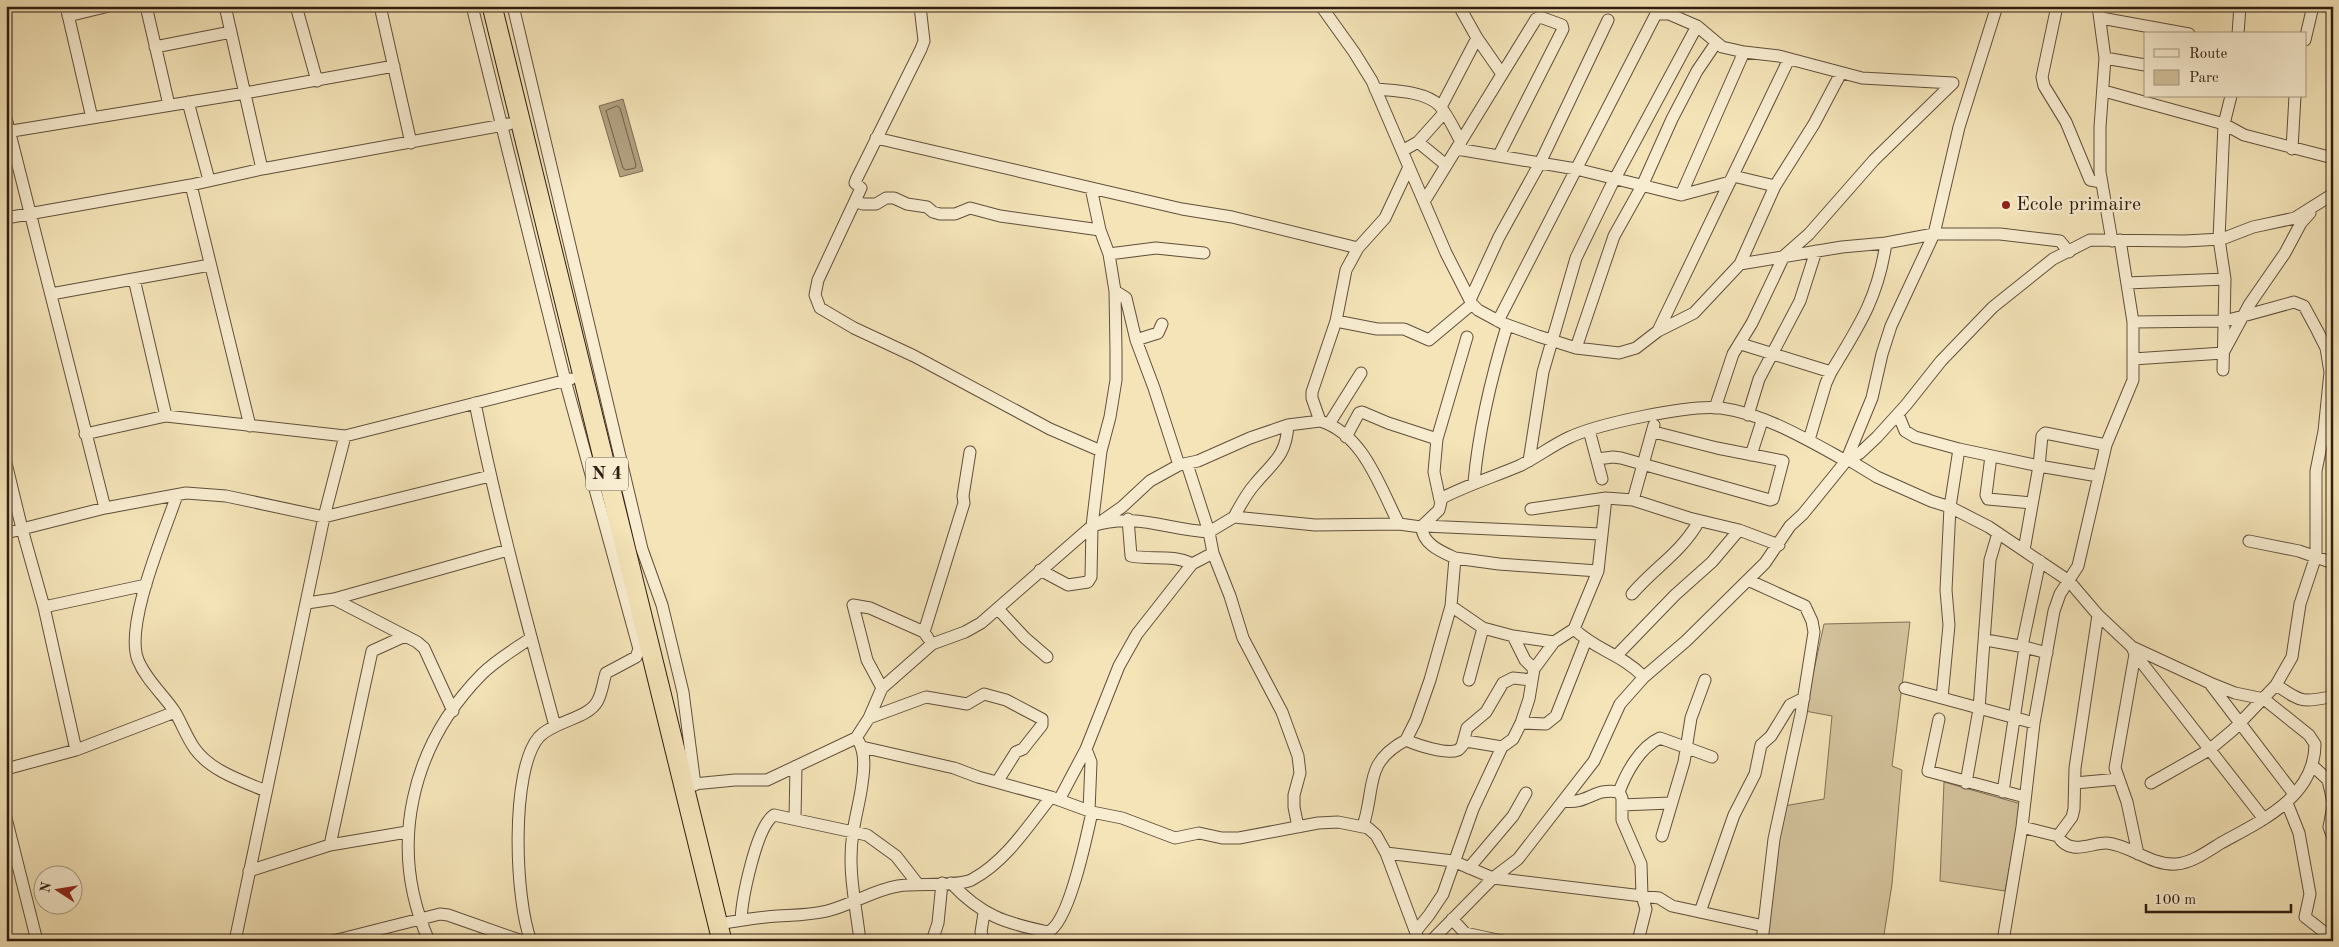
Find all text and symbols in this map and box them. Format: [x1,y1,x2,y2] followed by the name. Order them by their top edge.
[2144,32,2306,98] legend
[2189,47,2227,62] text: Route
[2189,71,2219,86] text: Parc
[2016,195,2141,215] place label: Ecole primaire
[2000,199,2012,211] marker: Ecole primaire
[586,458,628,490] road number: N 4
[32,864,82,914] north arrow
[38,881,54,894] text: N
[2146,882,2292,914] scale bar
[2154,893,2196,908] text: 100 m

